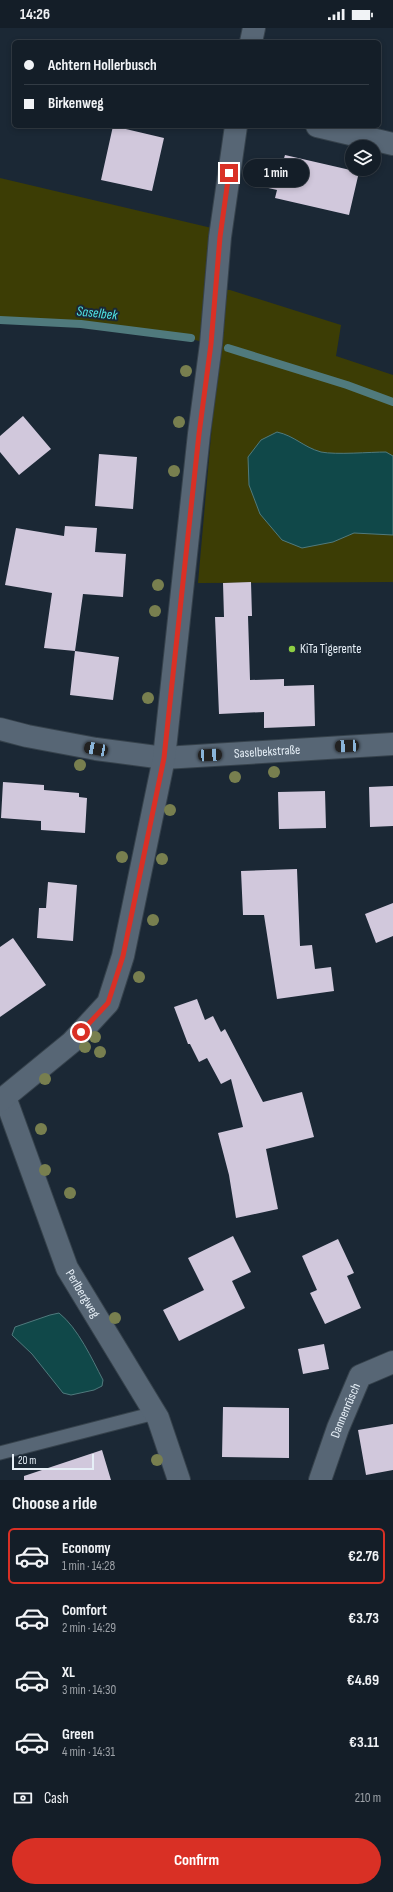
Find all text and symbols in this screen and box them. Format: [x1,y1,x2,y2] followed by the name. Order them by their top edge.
[20,5,50,24] text: 14:26
[48,56,157,75] text: Achtern Hollerbusch
[48,94,104,113] text: Birkenweg
[345,140,381,176] map controls
[345,140,381,176] button: layers
[243,159,309,187] callout: 1 min
[220,164,238,182] route end
[264,165,288,181] text: 1 min
[76,302,119,324] water label: Saselbek
[300,641,361,657] place label: KiTa Tigerente
[287,644,297,654] marker: KiTa Tigerente
[335,739,359,753] car
[83,741,109,757] car
[234,742,301,762] street label: Saselbekstraße
[198,748,222,762] car
[72,1023,90,1041] route start
[62,1267,103,1321] street label: Perlbergweg
[327,1381,364,1440] street label: Dannenrüsch
[12,1452,94,1471] scale bar
[18,1454,36,1467] text: 20 m
[12,1493,97,1514] text: Choose a ride
[14,1538,50,1574] icon: car
[62,1539,111,1558] text: Economy
[348,1547,379,1566] text: €2.76
[62,1558,115,1574] text: 1 min · 14:28
[14,1600,50,1636] icon: car
[62,1601,107,1620] text: Comfort
[348,1609,379,1628] text: €3.73
[62,1620,116,1636] text: 2 min · 14:29
[14,1662,50,1698] icon: car
[62,1663,75,1682] text: XL
[347,1671,379,1690] text: €4.69
[62,1682,116,1698] text: 3 min · 14:30
[14,1724,50,1760] icon: car
[62,1725,94,1744] text: Green
[349,1733,379,1752] text: €3.11
[62,1744,115,1760] text: 4 min · 14:31
[12,1787,34,1809] icon: cash
[44,1789,69,1808] text: Cash
[355,1790,381,1806] text: 210 m
[12,1838,381,1884] button: Confirm

